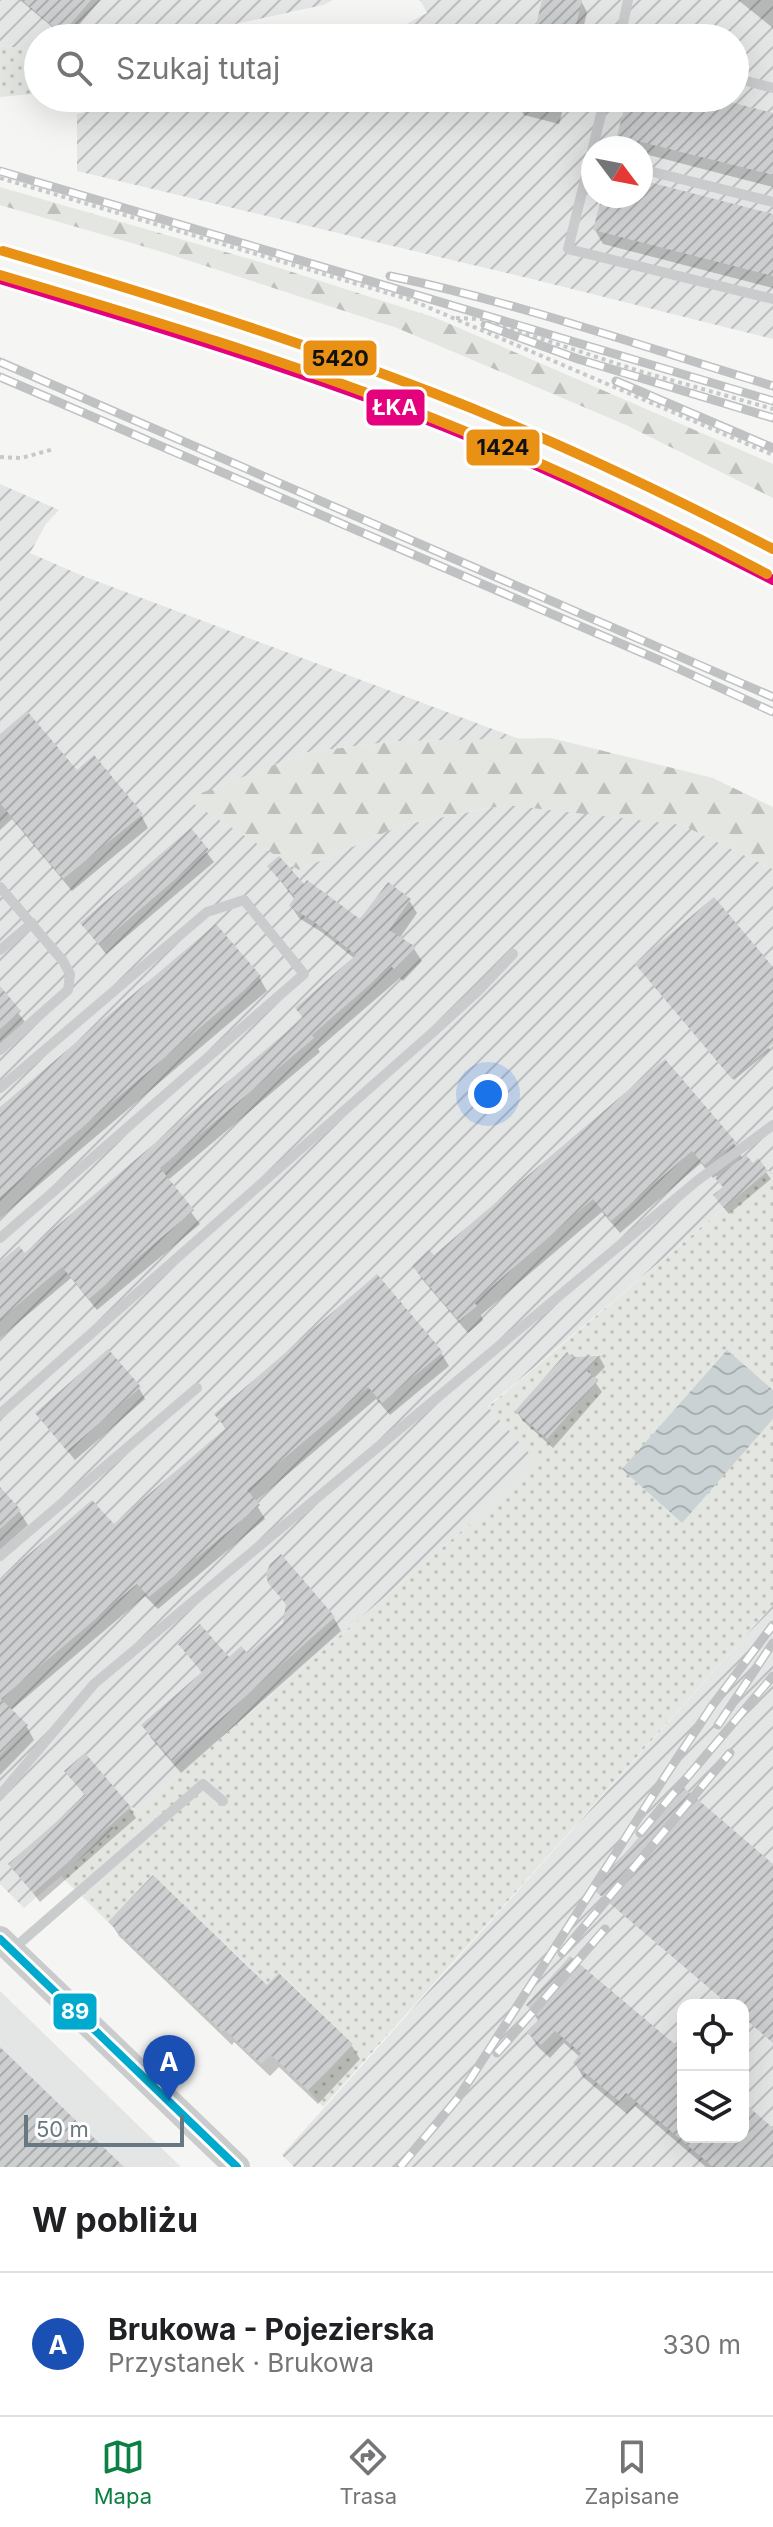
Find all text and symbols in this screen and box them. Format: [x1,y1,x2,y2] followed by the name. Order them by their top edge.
[24,24,749,112] search box
[52,46,96,90] icon: search
[116,50,280,86] text: Szukaj tutaj
[581,136,653,208] north arrow
[302,339,378,377] line badge: 5420
[311,345,369,371] text: 5420
[365,388,426,427] line badge: ŁKA
[372,394,418,420] text: ŁKA
[465,428,541,467] line badge: 1424
[477,434,529,460] text: 1424
[468,1074,508,1114] your location
[52,1992,98,2031] line badge: 89
[61,1998,89,2024] text: 89
[677,1999,749,2143] map controls
[677,1999,749,2071] button: locate
[143,2035,195,2101] pin: A
[677,2071,749,2143] button: layers
[24,2111,184,2147] scale bar
[36,2116,89,2142] text: 50 m
[32,2199,198,2240] text: W pobliżu
[108,2311,435,2347] text: Brukowa - Pojezierska
[48,2329,68,2360] text: A
[662,2329,741,2360] text: 330 m
[108,2347,374,2378] text: Przystanek · Brukowa
[94,2435,152,2509] tab: Mapa
[339,2435,397,2509] tab: Trasa
[584,2435,679,2509] tab: Zapisane

